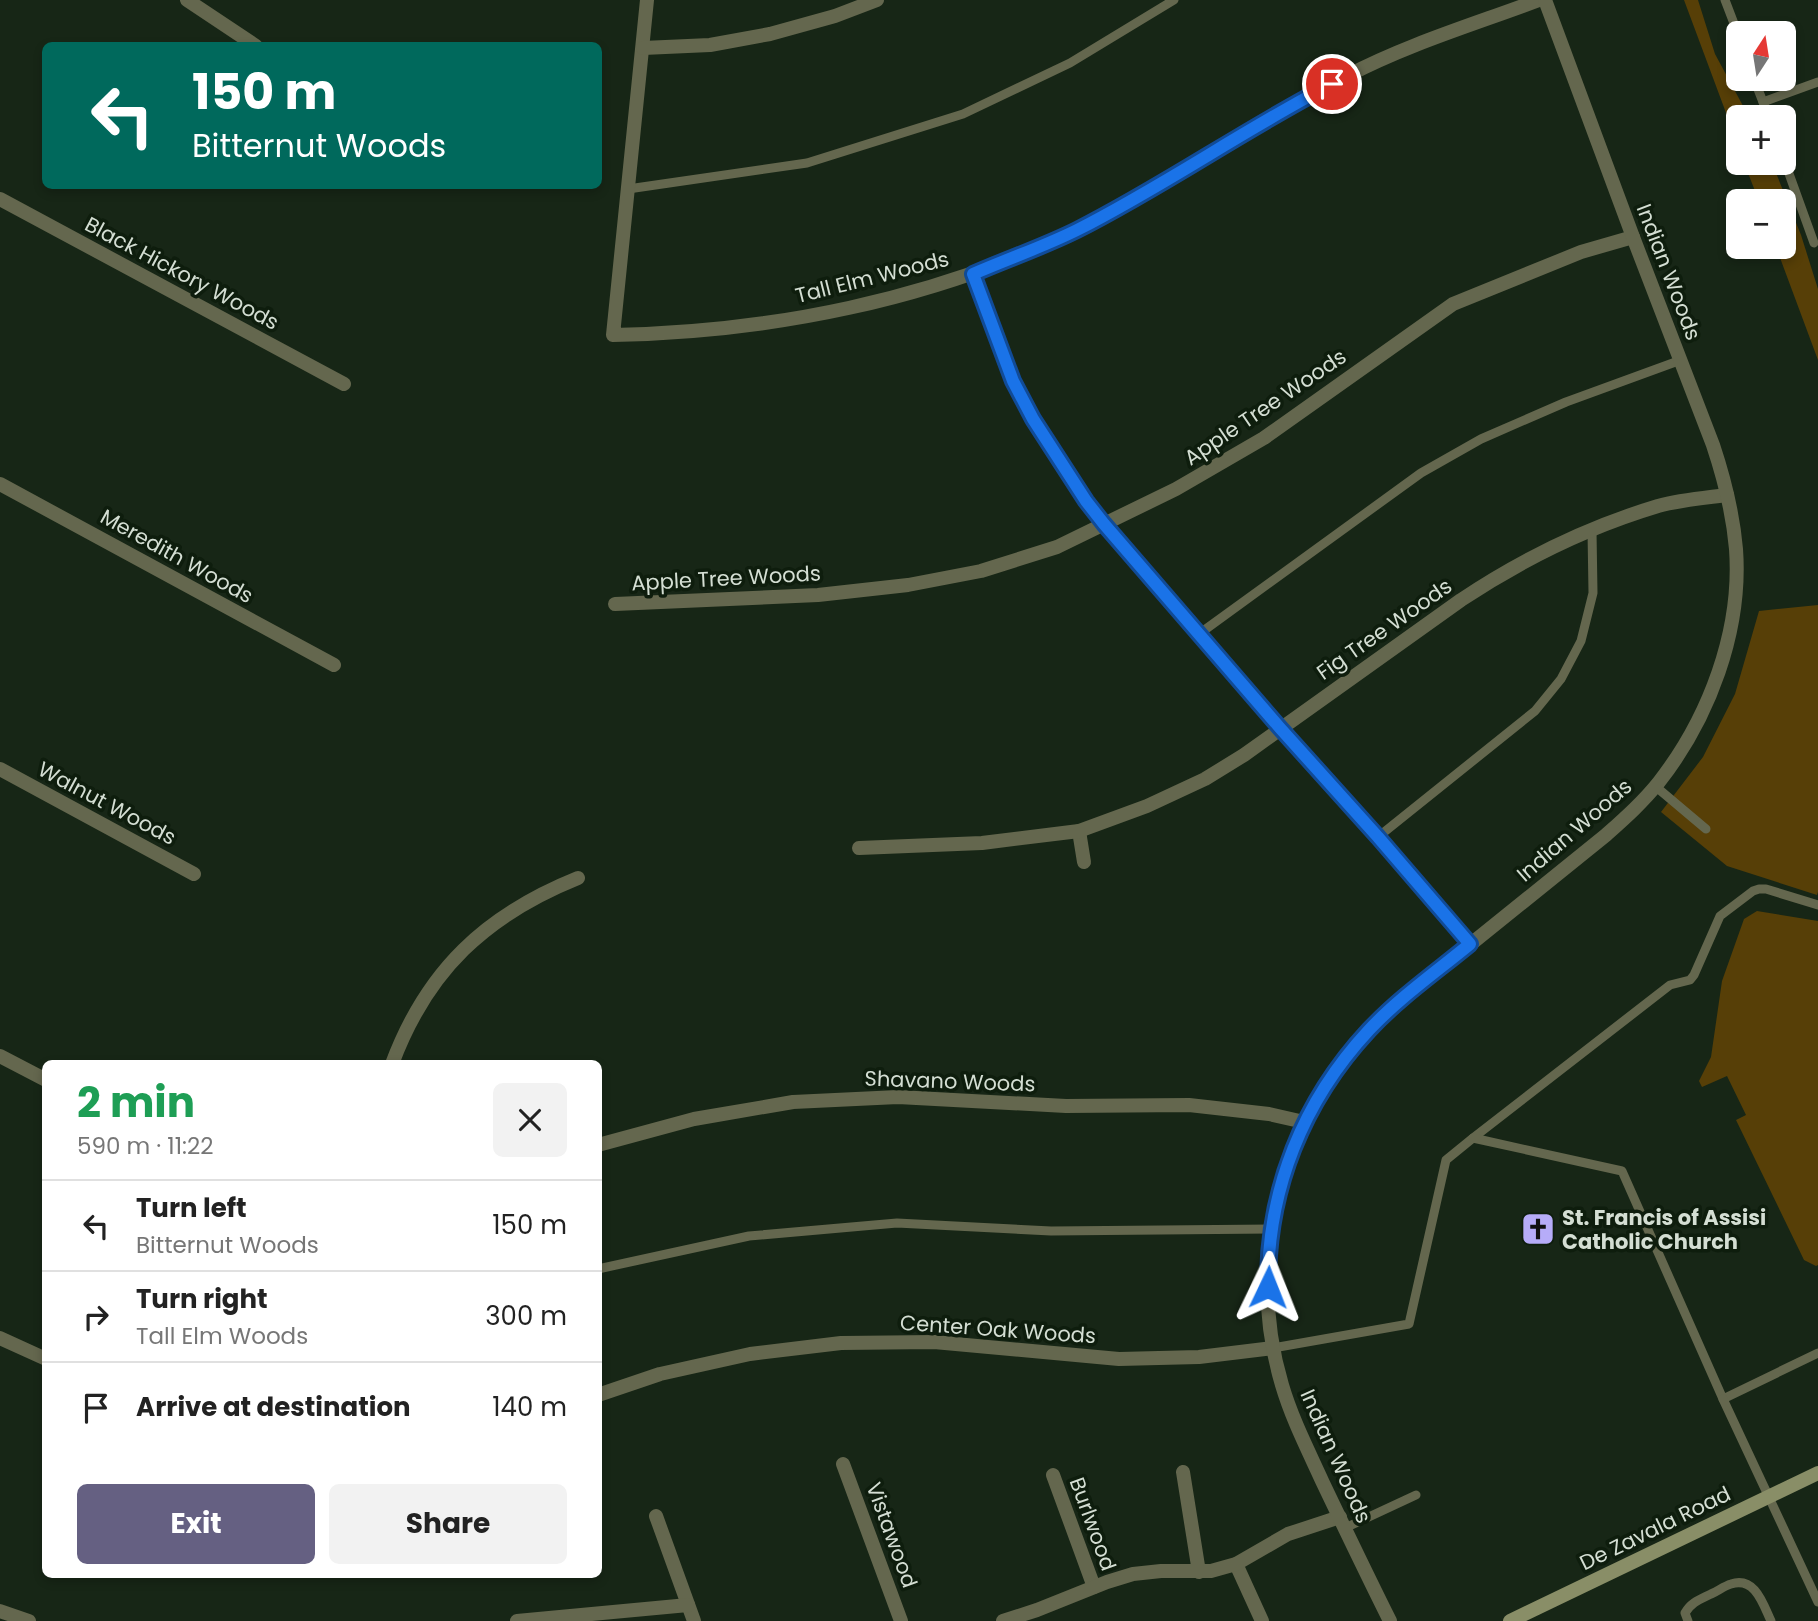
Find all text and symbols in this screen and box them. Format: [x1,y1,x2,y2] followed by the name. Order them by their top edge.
[1726,21,1796,91] north arrow
[1726,21,1796,259] map controls
[1302,54,1362,114] pin
[192,58,337,126] text: 150 m
[1313,65,1351,103] icon: arrive
[77,70,168,161] icon: left
[1726,105,1796,175] button: +
[192,123,446,168] text: Bitternut Woods
[1726,189,1796,259] button: −
[1630,200,1708,344] street label: Indian Woods
[80,210,284,336] street label: Black Hickory Woods
[792,244,952,310] street label: Tall Elm Woods
[1178,342,1352,472] street label: Apple Tree Woods
[95,502,259,610] street label: Meredith Woods
[631,559,821,597] street label: Apple Tree Woods
[1311,572,1457,686] street label: Fig Tree Woods
[33,754,181,852] street label: Walnut Woods
[1510,772,1638,888] street label: Indian Woods
[864,1064,1036,1098] street label: Shavano Woods
[77,1073,195,1132] text: 2 min
[493,1083,567,1157] button: close
[77,1130,213,1162] text: 590 m · 11:22
[136,1190,247,1226] text: Turn left
[1562,1203,1766,1256] place label: St. Francis of Assisi Catholic Church
[77,1207,115,1245] icon: left
[492,1207,567,1243] text: 150 m
[1519,1210,1557,1248] church icon: St. Francis of Assisi Catholic Church
[136,1229,319,1261] text: Bitternut Woods
[1231,1250,1305,1324] position arrow
[136,1281,268,1317] text: Turn right
[77,1298,115,1336] icon: right
[485,1298,567,1334] text: 300 m
[899,1308,1097,1350] street label: Center Oak Woods
[136,1320,308,1352] text: Tall Elm Woods
[1294,1384,1378,1528] street label: Indian Woods
[77,1389,115,1427] icon: arrive
[136,1389,411,1425] text: Arrive at destination
[492,1389,567,1425] text: 140 m
[1063,1473,1123,1575] street label: Burlwood
[859,1478,925,1592] street label: Vistawood
[1575,1479,1735,1577] street label: De Zavala Road
[77,1484,315,1564] button: Exit
[329,1484,567,1564] button: Share

